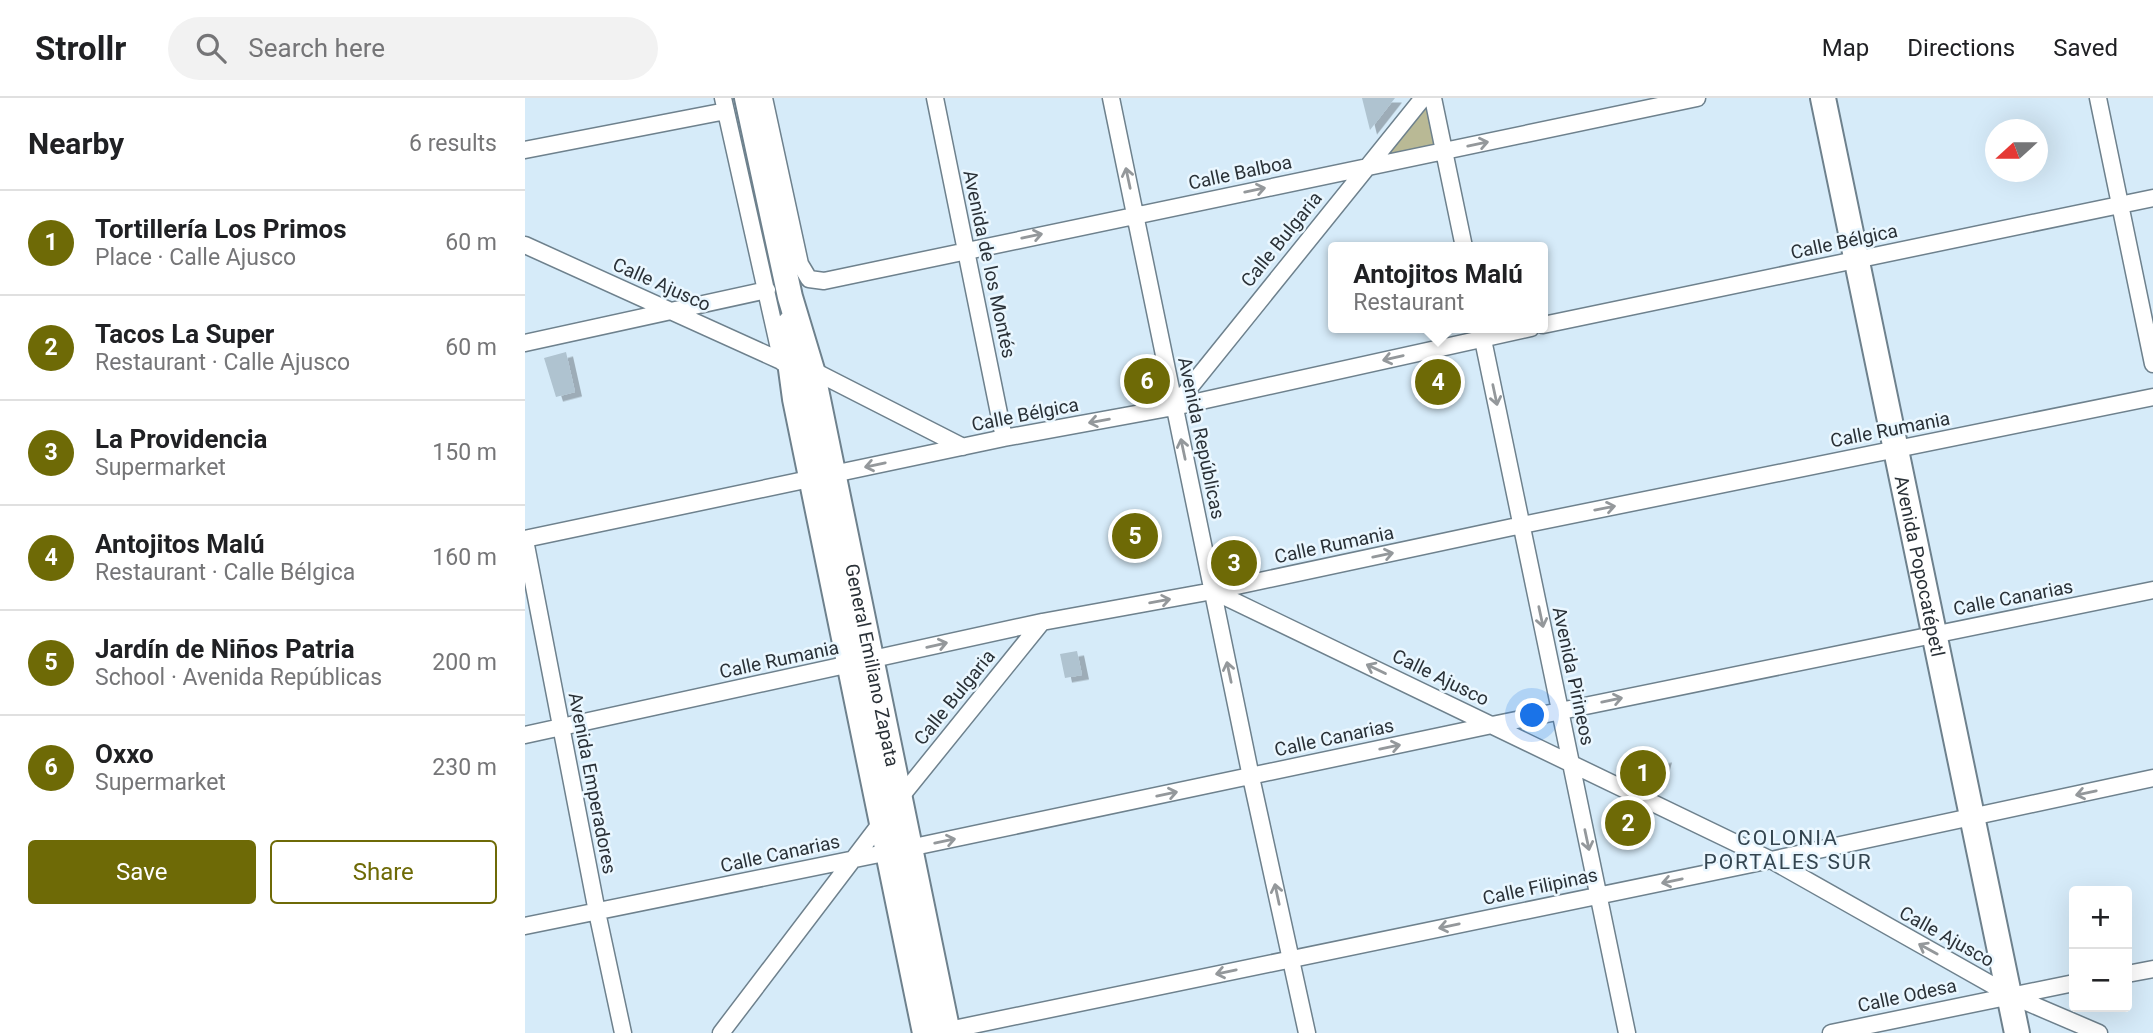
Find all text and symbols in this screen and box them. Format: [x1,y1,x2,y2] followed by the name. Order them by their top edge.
[168,17,658,80] search box
[35,29,126,68] text: Strollr
[192,29,230,67] icon: search
[248,33,385,63] text: Search here
[1822,34,1869,62] text: Map
[1907,34,2015,62] text: Directions
[2053,34,2118,62] text: Saved
[1985,119,2048,182] north arrow
[28,126,124,161] text: Nearby
[409,130,497,157] text: 6 results
[1466,136,1489,150] one-way arrow
[1186,150,1294,195] street label: Calle Balboa
[1121,167,1135,190] one-way arrow
[958,168,1021,360] street label: Avenida de los Montés
[1243,183,1266,197] one-way arrow
[1236,187,1327,292] street label: Calle Bulgaria
[95,214,347,244] text: Tortillería Los Primos
[1788,219,1900,264] street label: Calle Bélgica
[44,229,58,256] text: 1
[445,229,497,256] text: 60 m
[1020,229,1043,243] one-way arrow
[1328,242,1548,333] popup
[95,244,296,271] text: Place · Calle Ajusco
[609,253,714,316] street label: Calle Ajusco
[1353,259,1523,289] text: Antojitos Malú
[1353,289,1464,316] text: Restaurant
[95,319,274,349] text: Tacos La Super
[44,334,58,361] text: 2
[445,334,497,361] text: 60 m
[95,349,350,376] text: Restaurant · Calle Ajusco
[1382,352,1405,365] one-way arrow
[1124,355,1170,407] pin: 6
[1173,355,1230,521] street label: Avenida Repúblicas
[1415,356,1461,408] pin: 4
[1488,383,1502,406] one-way arrow
[969,393,1081,436] street label: Calle Bélgica
[1828,407,1952,452] street label: Calle Rumania
[1088,415,1111,428] one-way arrow
[95,424,267,454] text: La Providencia
[1175,438,1189,461] one-way arrow
[44,439,58,466] text: 3
[432,439,497,466] text: 150 m
[95,454,226,481] text: Supermarket
[864,458,887,472] one-way arrow
[1890,474,1950,659] street label: Avenida Popocatépetl
[1593,500,1616,514] one-way arrow
[1112,510,1158,562] pin: 5
[1272,521,1396,568] street label: Calle Rumania
[95,529,264,559] text: Antojitos Malú
[1211,537,1257,589] pin: 3
[44,544,58,571] text: 4
[432,544,497,571] text: 160 m
[1371,547,1394,561] one-way arrow
[95,559,355,586] text: Restaurant · Calle Bélgica
[840,562,904,769] street label: General Emiliano Zapata
[1951,575,2075,620] street label: Calle Canarias
[1148,593,1171,607] one-way arrow
[1534,605,1548,628] one-way arrow
[1548,605,1599,747] street label: Avenida Pirineos
[95,634,355,664] text: Jardín de Niños Patria
[717,636,841,683] street label: Calle Rumania
[925,638,948,652] one-way arrow
[1389,644,1493,711] street label: Calle Ajusco
[909,645,1000,750] street label: Calle Bulgaria
[44,649,58,676] text: 5
[432,649,497,676] text: 200 m
[1222,661,1236,684] one-way arrow
[1366,662,1387,675] one-way arrow
[95,664,382,691] text: School · Avenida Repúblicas
[564,690,621,876] street label: Avenida Emperadores
[1600,693,1623,706] one-way arrow
[1515,698,1549,732] your location
[1272,714,1396,761] street label: Calle Canarias
[95,739,154,769] text: Oxxo
[1378,739,1401,753] one-way arrow
[1620,747,1666,799] pin: 1
[44,754,58,781] text: 6
[432,754,497,781] text: 230 m
[95,769,226,796] text: Supermarket
[2075,786,2098,800] one-way arrow
[1155,787,1178,801] one-way arrow
[1605,797,1651,849] pin: 2
[1703,826,1873,874] district label: COLONIA PORTALES SUR
[1581,828,1595,851] one-way arrow
[718,830,842,877] street label: Calle Canarias
[933,833,955,846] one-way arrow
[28,840,256,904] button: Save
[270,840,497,904] button: Share
[1480,863,1600,910] street label: Calle Filipinas
[1661,874,1684,888] one-way arrow
[1269,883,1283,906] one-way arrow
[2069,886,2132,1012] map controls
[2069,886,2132,949] button: +
[1895,901,1998,972] street label: Calle Ajusco
[1438,920,1461,934] one-way arrow
[1919,942,1939,956] one-way arrow
[2069,949,2132,1012] button: −
[1215,966,1238,980] one-way arrow
[1855,974,1959,1017] street label: Calle Odesa

